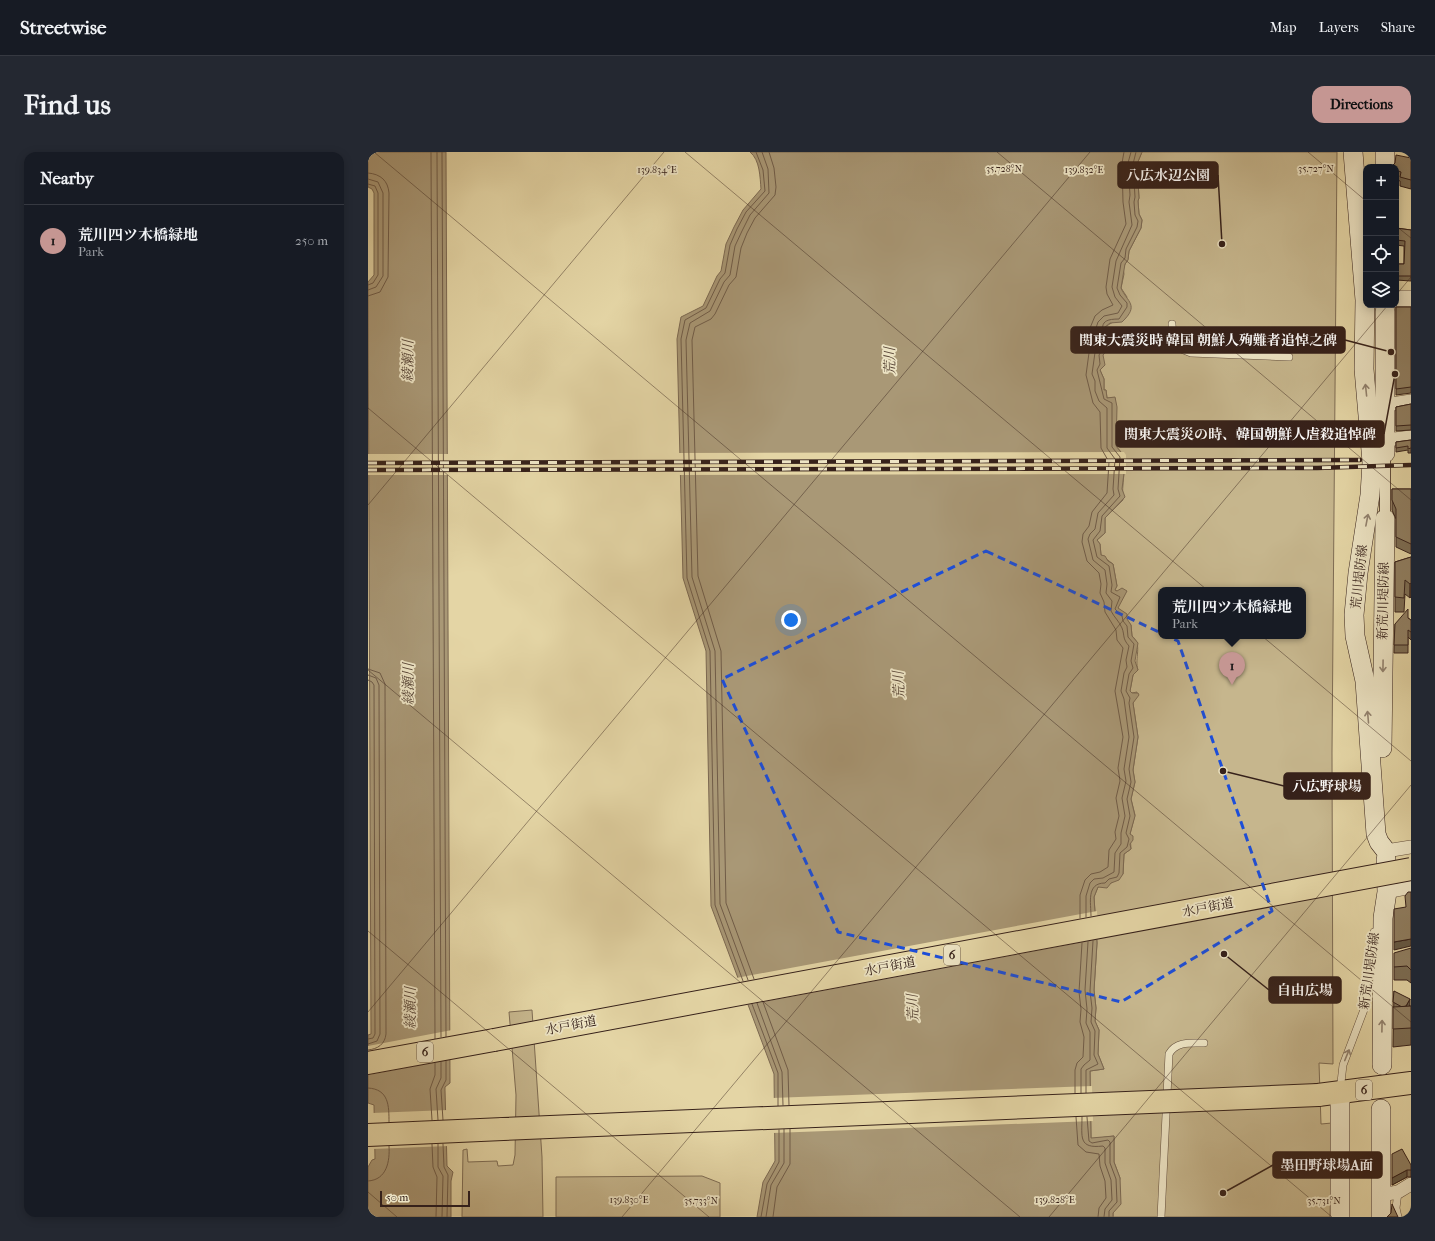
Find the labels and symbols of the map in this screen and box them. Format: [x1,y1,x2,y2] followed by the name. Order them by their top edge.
[1118,162,1218,188] callout: 八広水辺公園
[986,163,1022,175] text: 35.728°N
[1298,163,1334,175] text: 35.727°N
[637,164,677,176] text: 139.834°E
[1065,164,1103,176] text: 139.832°E
[1126,167,1210,184] text: 八広水辺公園
[1071,327,1345,353] callout: 関東大震災時 韓国 朝鮮人殉難者追悼之碑
[1079,332,1337,349] text: 関東大震災時 韓国 朝鮮人殉難者追悼之碑
[399,338,417,382] water label: 綾瀬川
[881,345,899,375] water label: 荒川
[1362,384,1369,397] one-way arrow
[1116,421,1384,447] callout: 関東大震災の時、韓国朝鮮人虐殺追悼碑
[1124,426,1376,443] text: 関東大震災の時、韓国朝鮮人虐殺追悼碑
[1363,514,1371,527] one-way arrow
[1348,544,1370,610] street label: 荒川堤防線
[1375,562,1391,640] street label: 新荒川堤防線
[781,610,801,630] your location
[1219,652,1245,685] pin: 1
[1379,659,1387,672] one-way arrow
[400,661,417,705] water label: 綾瀬川
[890,669,908,699] water label: 荒川
[1365,711,1372,724] one-way arrow
[1284,773,1370,799] callout: 八広野球場
[1292,778,1362,795] text: 八広野球場
[1181,895,1235,919] street label: 水戸街道
[1356,931,1382,1011] street label: 新荒川堤防線
[944,945,960,965] road number: 6
[863,954,917,978] street label: 水戸街道
[1269,977,1341,1003] callout: 自由広場
[1277,982,1333,999] text: 自由広場
[402,985,419,1029] water label: 綾瀬川
[904,992,922,1022] water label: 荒川
[544,1013,598,1037] street label: 水戸街道
[1378,1020,1386,1033] one-way arrow
[417,1042,433,1062] road number: 6
[1344,1049,1351,1061] one-way arrow
[1356,1080,1372,1100] road number: 6
[1273,1152,1382,1178] callout: 墨田野球場A面
[1280,1157,1374,1174] text: 墨田野球場A面
[380,1189,470,1208] scale bar
[609,1194,649,1206] text: 139.830°E
[1035,1194,1075,1206] text: 139.828°E
[684,1195,718,1207] text: 35.733°N
[1307,1195,1341,1207] text: 35.731°N

